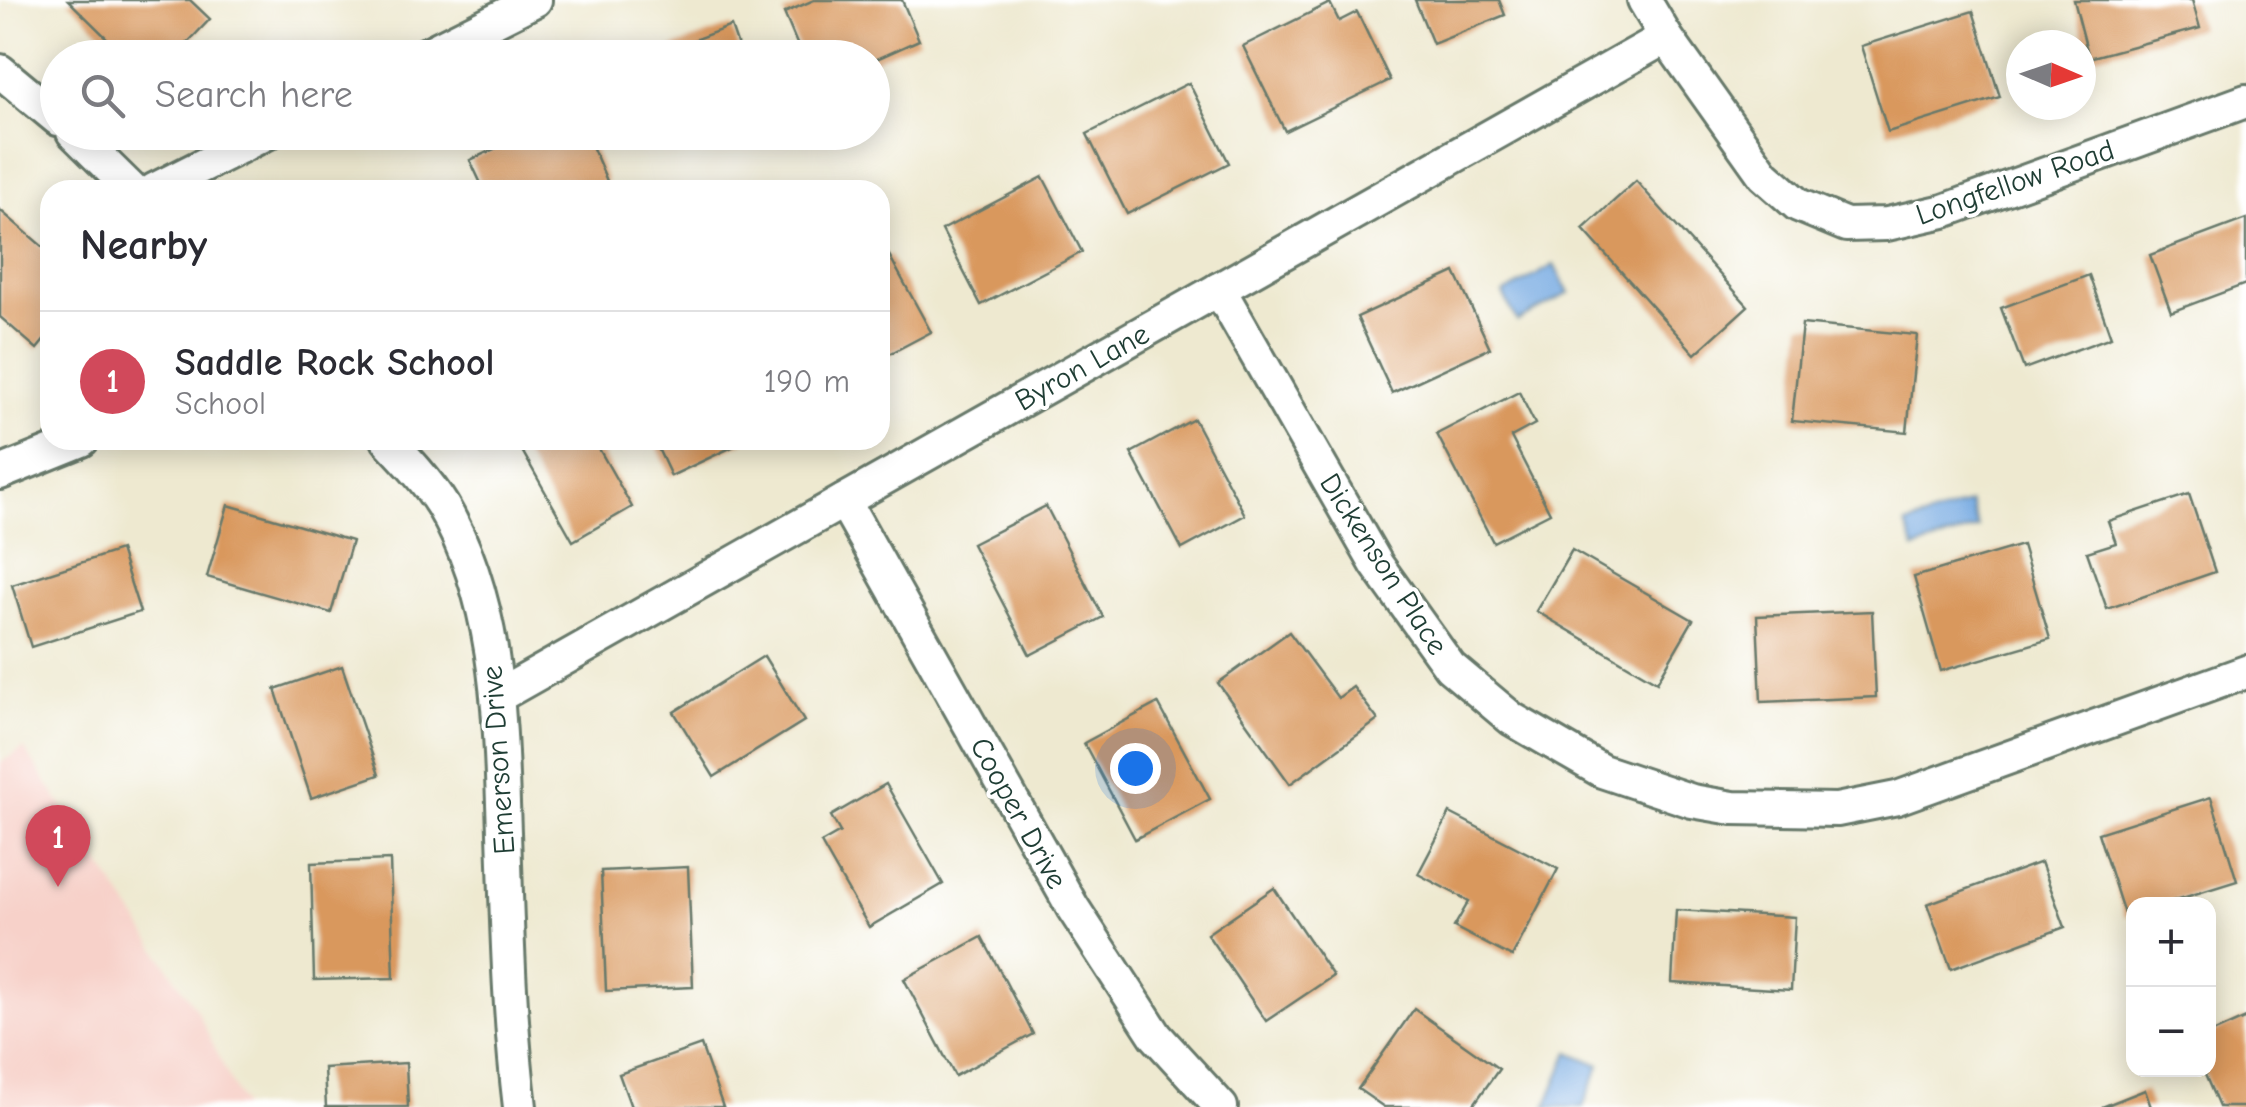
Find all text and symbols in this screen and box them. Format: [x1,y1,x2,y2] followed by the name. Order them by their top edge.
[2006,30,2096,120] north arrow
[40,40,890,150] search box
[75,68,130,123] icon: search
[155,73,353,117] text: Search here
[1912,132,2119,233] street label: Longfellow Road
[80,221,207,270] text: Nearby
[1009,316,1155,418] street label: Byron Lane
[175,341,495,385] text: Saddle Rock School
[106,363,119,400] text: 1
[764,363,850,400] text: 190 m
[175,385,266,422] text: School
[1312,467,1455,661] street label: Dickenson Place
[474,664,523,856] street label: Emerson Drive
[963,731,1075,895] street label: Cooper Drive
[1110,743,1161,794] your location
[26,804,90,887] pin: 1
[2126,897,2216,1077] map controls
[2126,897,2216,987] button: +
[2126,987,2216,1077] button: −

